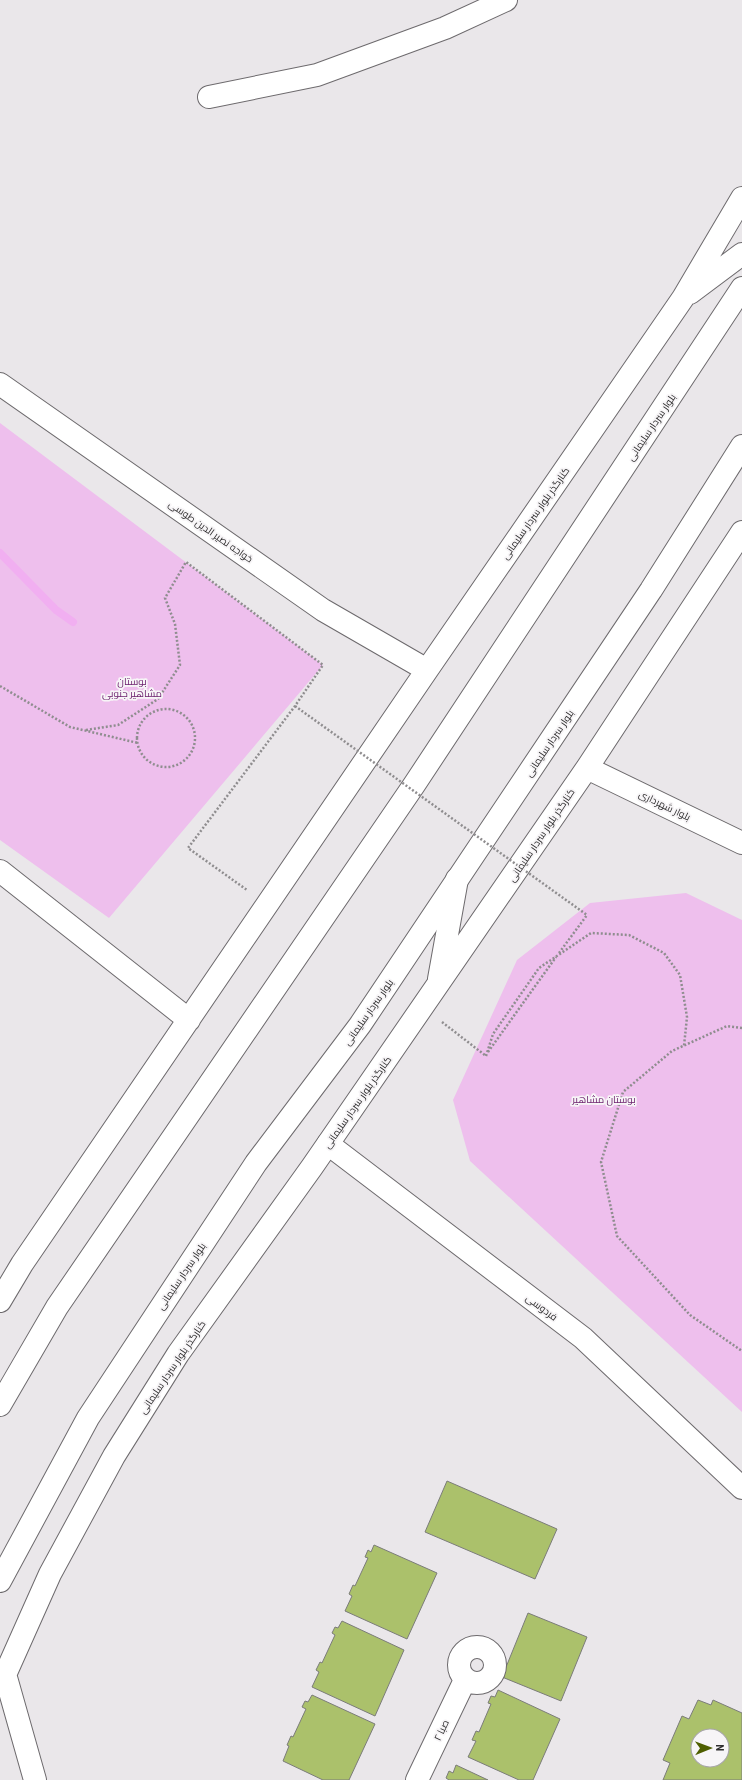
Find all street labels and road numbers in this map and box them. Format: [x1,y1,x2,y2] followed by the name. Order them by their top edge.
[625,392,679,463] street label: بلوار سردار سلیمانی
[499,465,572,562] street label: کنارگذر بلوار سردار سلیمانی
[166,498,255,565] street label: خواجه نصیر الدین طوسی
[523,708,577,779] street label: بلوار سردار سلیمانی
[506,787,578,884] street label: کنارگذر بلوار سردار سلیمانی
[637,788,692,824] street label: بلوار شهرداری
[341,977,396,1048] street label: بلوار سردار سلیمانی
[321,1054,394,1151] street label: کنارگذر بلوار سردار سلیمانی
[155,1241,209,1312] street label: بلوار سردار سلیمانی
[523,1292,560,1324] street label: فردوسی
[137,1319,209,1416] street label: کنارگذر بلوار سردار سلیمانی
[432,1718,451,1742] street label: صبا ۲

